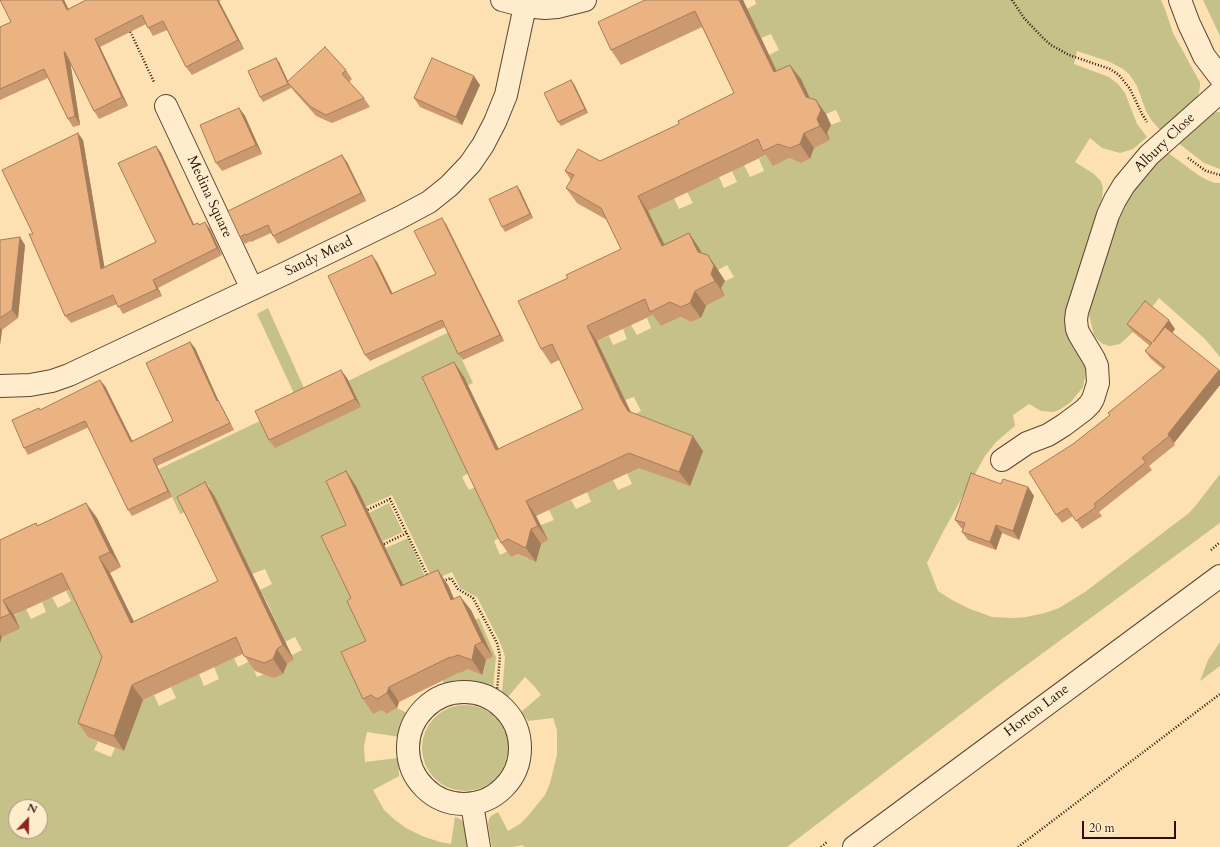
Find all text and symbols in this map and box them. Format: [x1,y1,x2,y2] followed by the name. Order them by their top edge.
[1131,110,1199,176] street label: Albury Close
[183,153,235,241] street label: Medina Square
[283,234,355,280] street label: Sandy Mead
[1001,681,1073,741] street label: Horton Lane
[8,799,48,839] north arrow
[25,800,40,817] text: N
[1084,813,1178,839] scale bar
[1089,820,1115,836] text: 20 m

